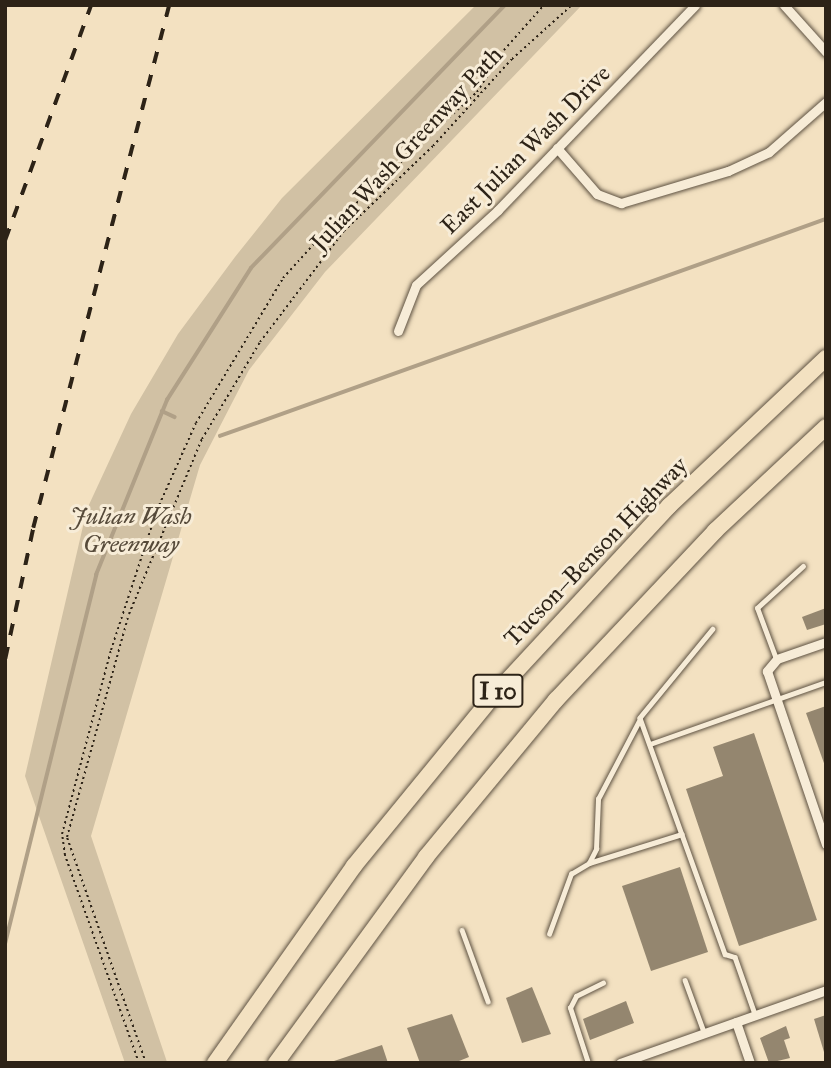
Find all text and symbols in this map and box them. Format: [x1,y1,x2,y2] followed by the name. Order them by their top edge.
[305,41,509,257] street label: Julian Wash Greenway Path
[435,59,617,241] street label: East Julian Wash Drive
[498,451,694,653] street label: Tucson–Benson Highway
[70,503,192,559] park label: Julian Wash Greenway
[472,671,524,710] road number: I 10

